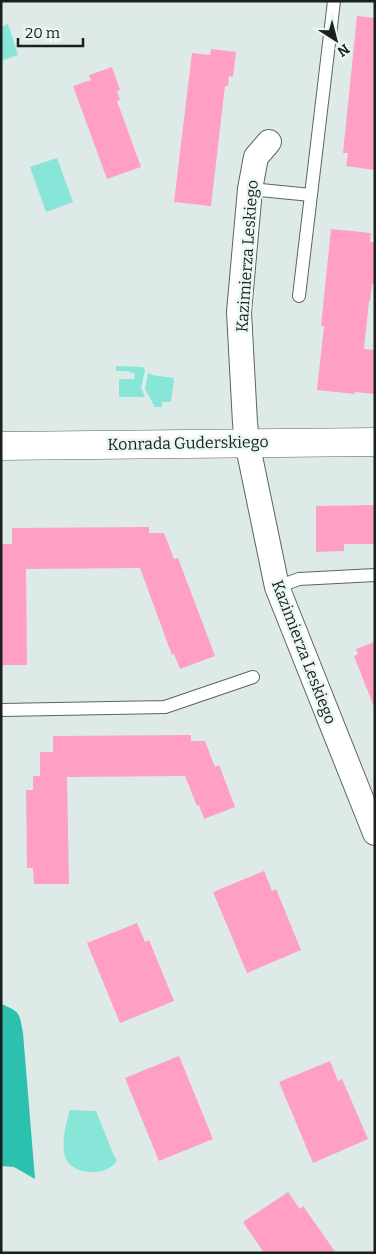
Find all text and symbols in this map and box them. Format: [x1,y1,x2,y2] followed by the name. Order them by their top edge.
[18,15,82,47] scale bar
[311,15,361,65] north arrow
[25,24,61,42] text: 20 m
[334,40,353,60] text: N
[232,179,262,333] street label: Kazimierza Leskiego
[107,432,269,454] street label: Konrada Guderskiego
[268,577,340,727] street label: Kazimierza Leskiego

